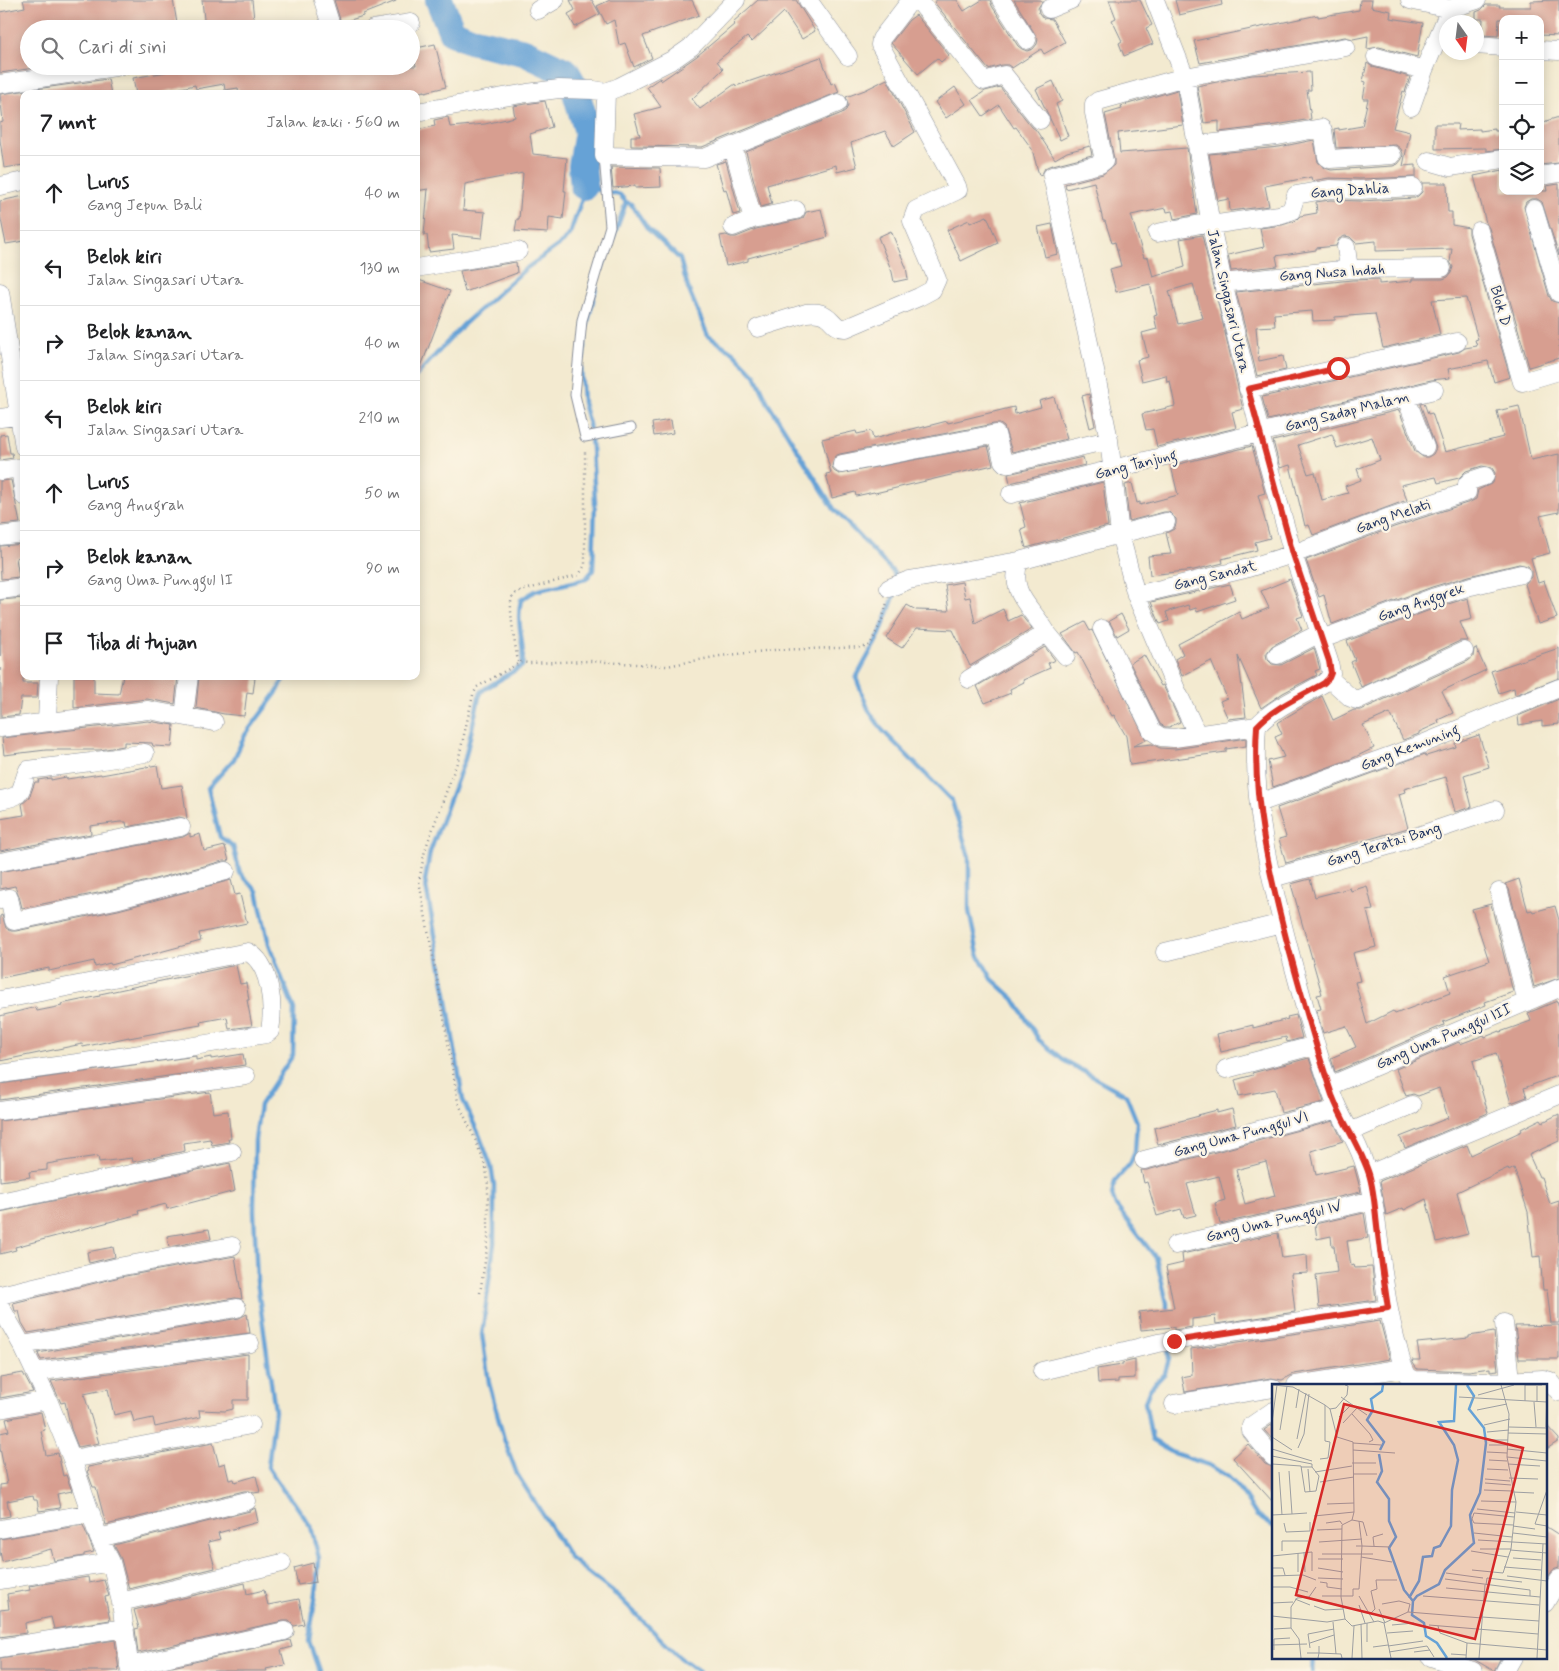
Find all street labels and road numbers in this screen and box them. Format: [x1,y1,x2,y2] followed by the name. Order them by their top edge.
[1310,178,1391,205] street label: Gang Dahlia
[1201,227,1254,376] street label: Jalan Singasari Utara
[1278,259,1386,288] street label: Gang Nusa Indah
[1485,283,1515,329] street label: Blok D
[1283,387,1412,438] street label: Gang Sadap Malam
[1093,445,1179,486] street label: Gang Tanjung
[1353,495,1433,540] street label: Gang Melati
[1172,556,1259,597] street label: Gang Sandat
[1375,579,1468,628] street label: Gang Anggrek
[1358,720,1463,777] street label: Gang Kemuning
[1324,818,1444,873] street label: Gang Teratai Bang
[1373,999,1516,1076] street label: Gang Uma Punggul III
[1171,1107,1311,1164] street label: Gang Uma Punggul VI
[1204,1197,1344,1248] street label: Gang Uma Punggul IV

